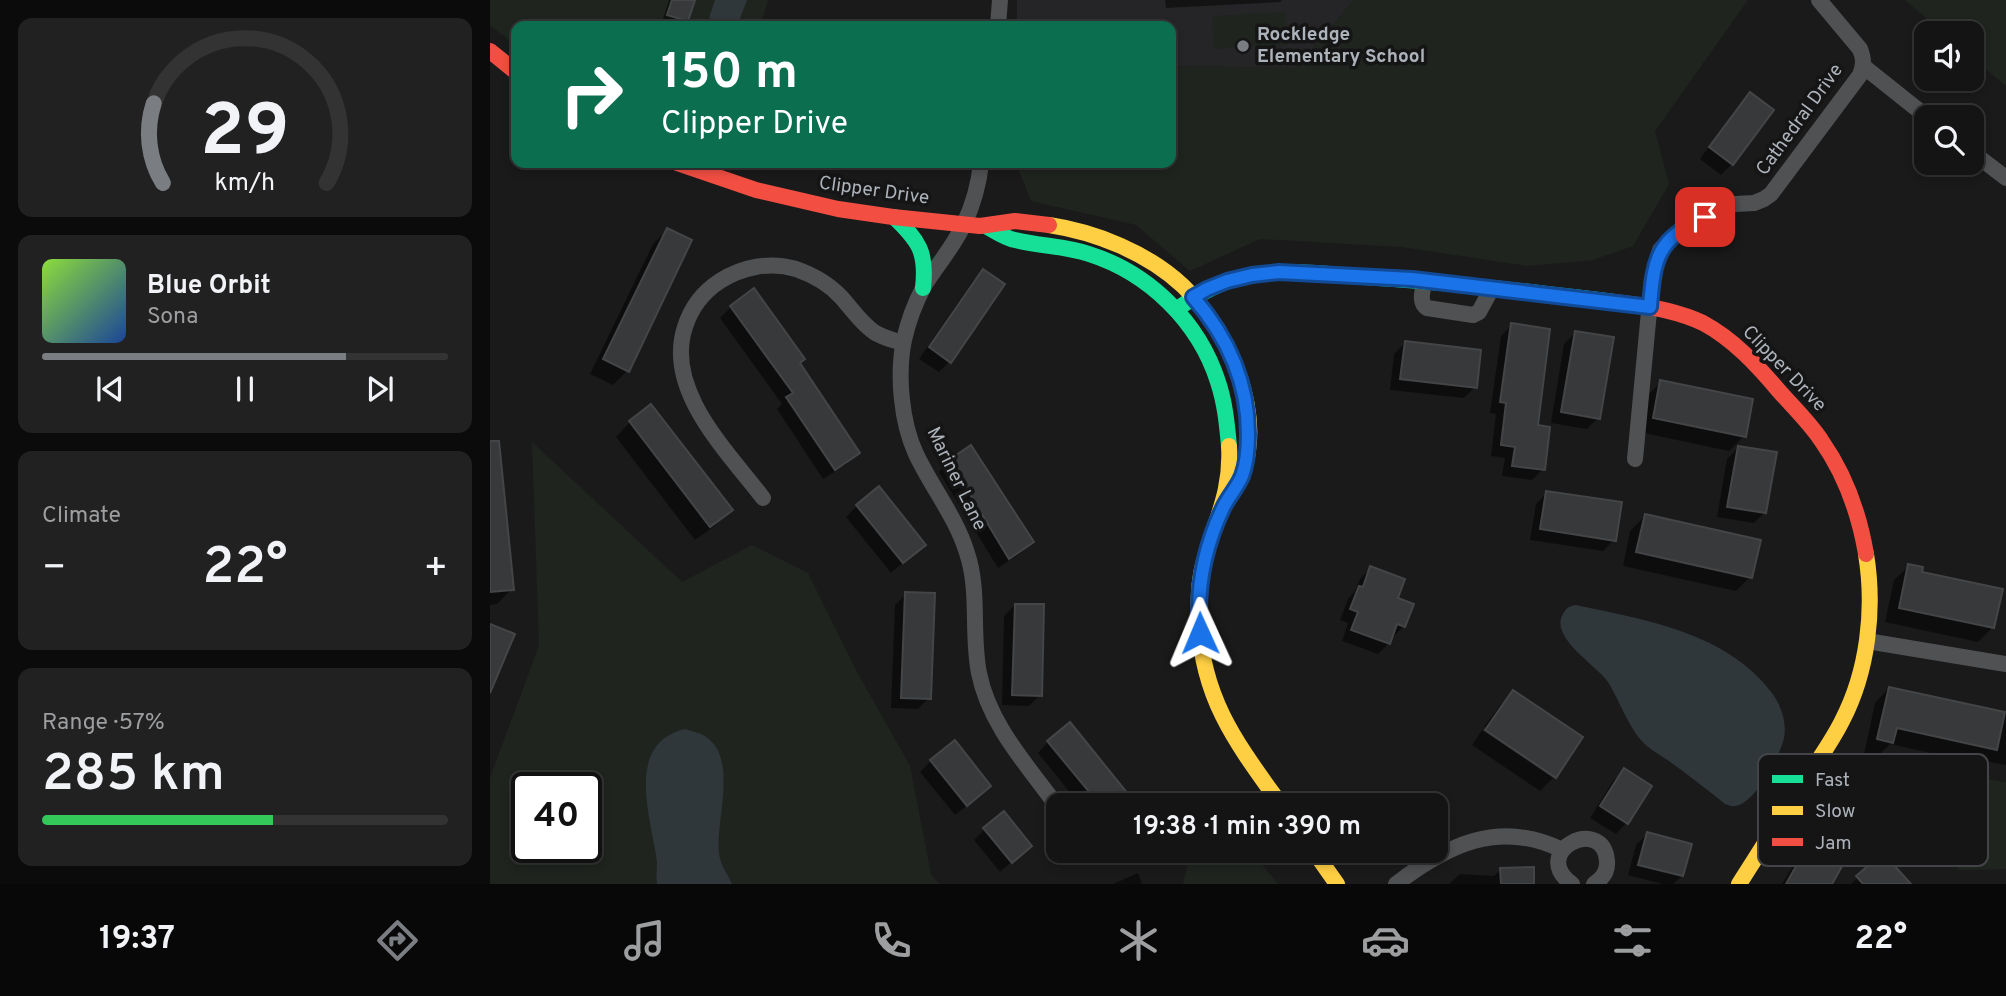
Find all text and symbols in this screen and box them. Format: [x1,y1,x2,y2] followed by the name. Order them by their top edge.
[1914,21,1984,175] map controls
[1914,21,1984,91] button: sound
[1257,23,1425,69] place label: Rockledge Elementary School
[1235,38,1251,54] marker: Rockledge Elementary School
[661,44,798,106] text: 150 m
[546,49,637,140] icon: right
[1751,59,1849,181] street label: Cathedral Drive
[200,90,290,182] text: 29
[661,105,848,145] text: Clipper Drive
[1914,105,1984,175] button: search
[215,168,275,200] text: km/h
[817,171,931,211] street label: Clipper Drive
[1675,187,1735,247] pin
[1686,198,1724,236] icon: arrive
[147,270,271,303] text: Blue Orbit
[147,303,198,332] text: Sona
[1737,321,1831,417] street label: Clipper Drive
[91,370,129,408] icon: previous
[226,370,264,408] icon: pause
[361,370,399,408] icon: next
[921,423,991,535] street label: Mariner Lane
[42,502,121,531] text: Climate
[202,536,288,602] text: 22°
[42,545,67,594] text: −
[423,545,448,594] text: +
[1163,596,1237,670] position arrow
[42,709,165,738] text: Range · 57%
[42,743,225,809] text: 285 km
[1758,754,1988,866] legend
[1815,769,1850,793] text: Fast
[511,772,602,863] speed limit sign: 40
[1815,800,1855,824] text: Slow
[1133,811,1361,844] text: 19:38 · 1 min · 390 m
[1815,832,1852,856] text: Jam
[373,916,422,965] icon: directions
[620,916,669,965] icon: music
[867,916,916,965] icon: phone
[1114,916,1163,965] icon: climate
[1361,916,1410,965] icon: car
[1608,916,1657,965] icon: filters
[99,920,175,960] text: 19:37
[1855,920,1907,960] text: 22°

